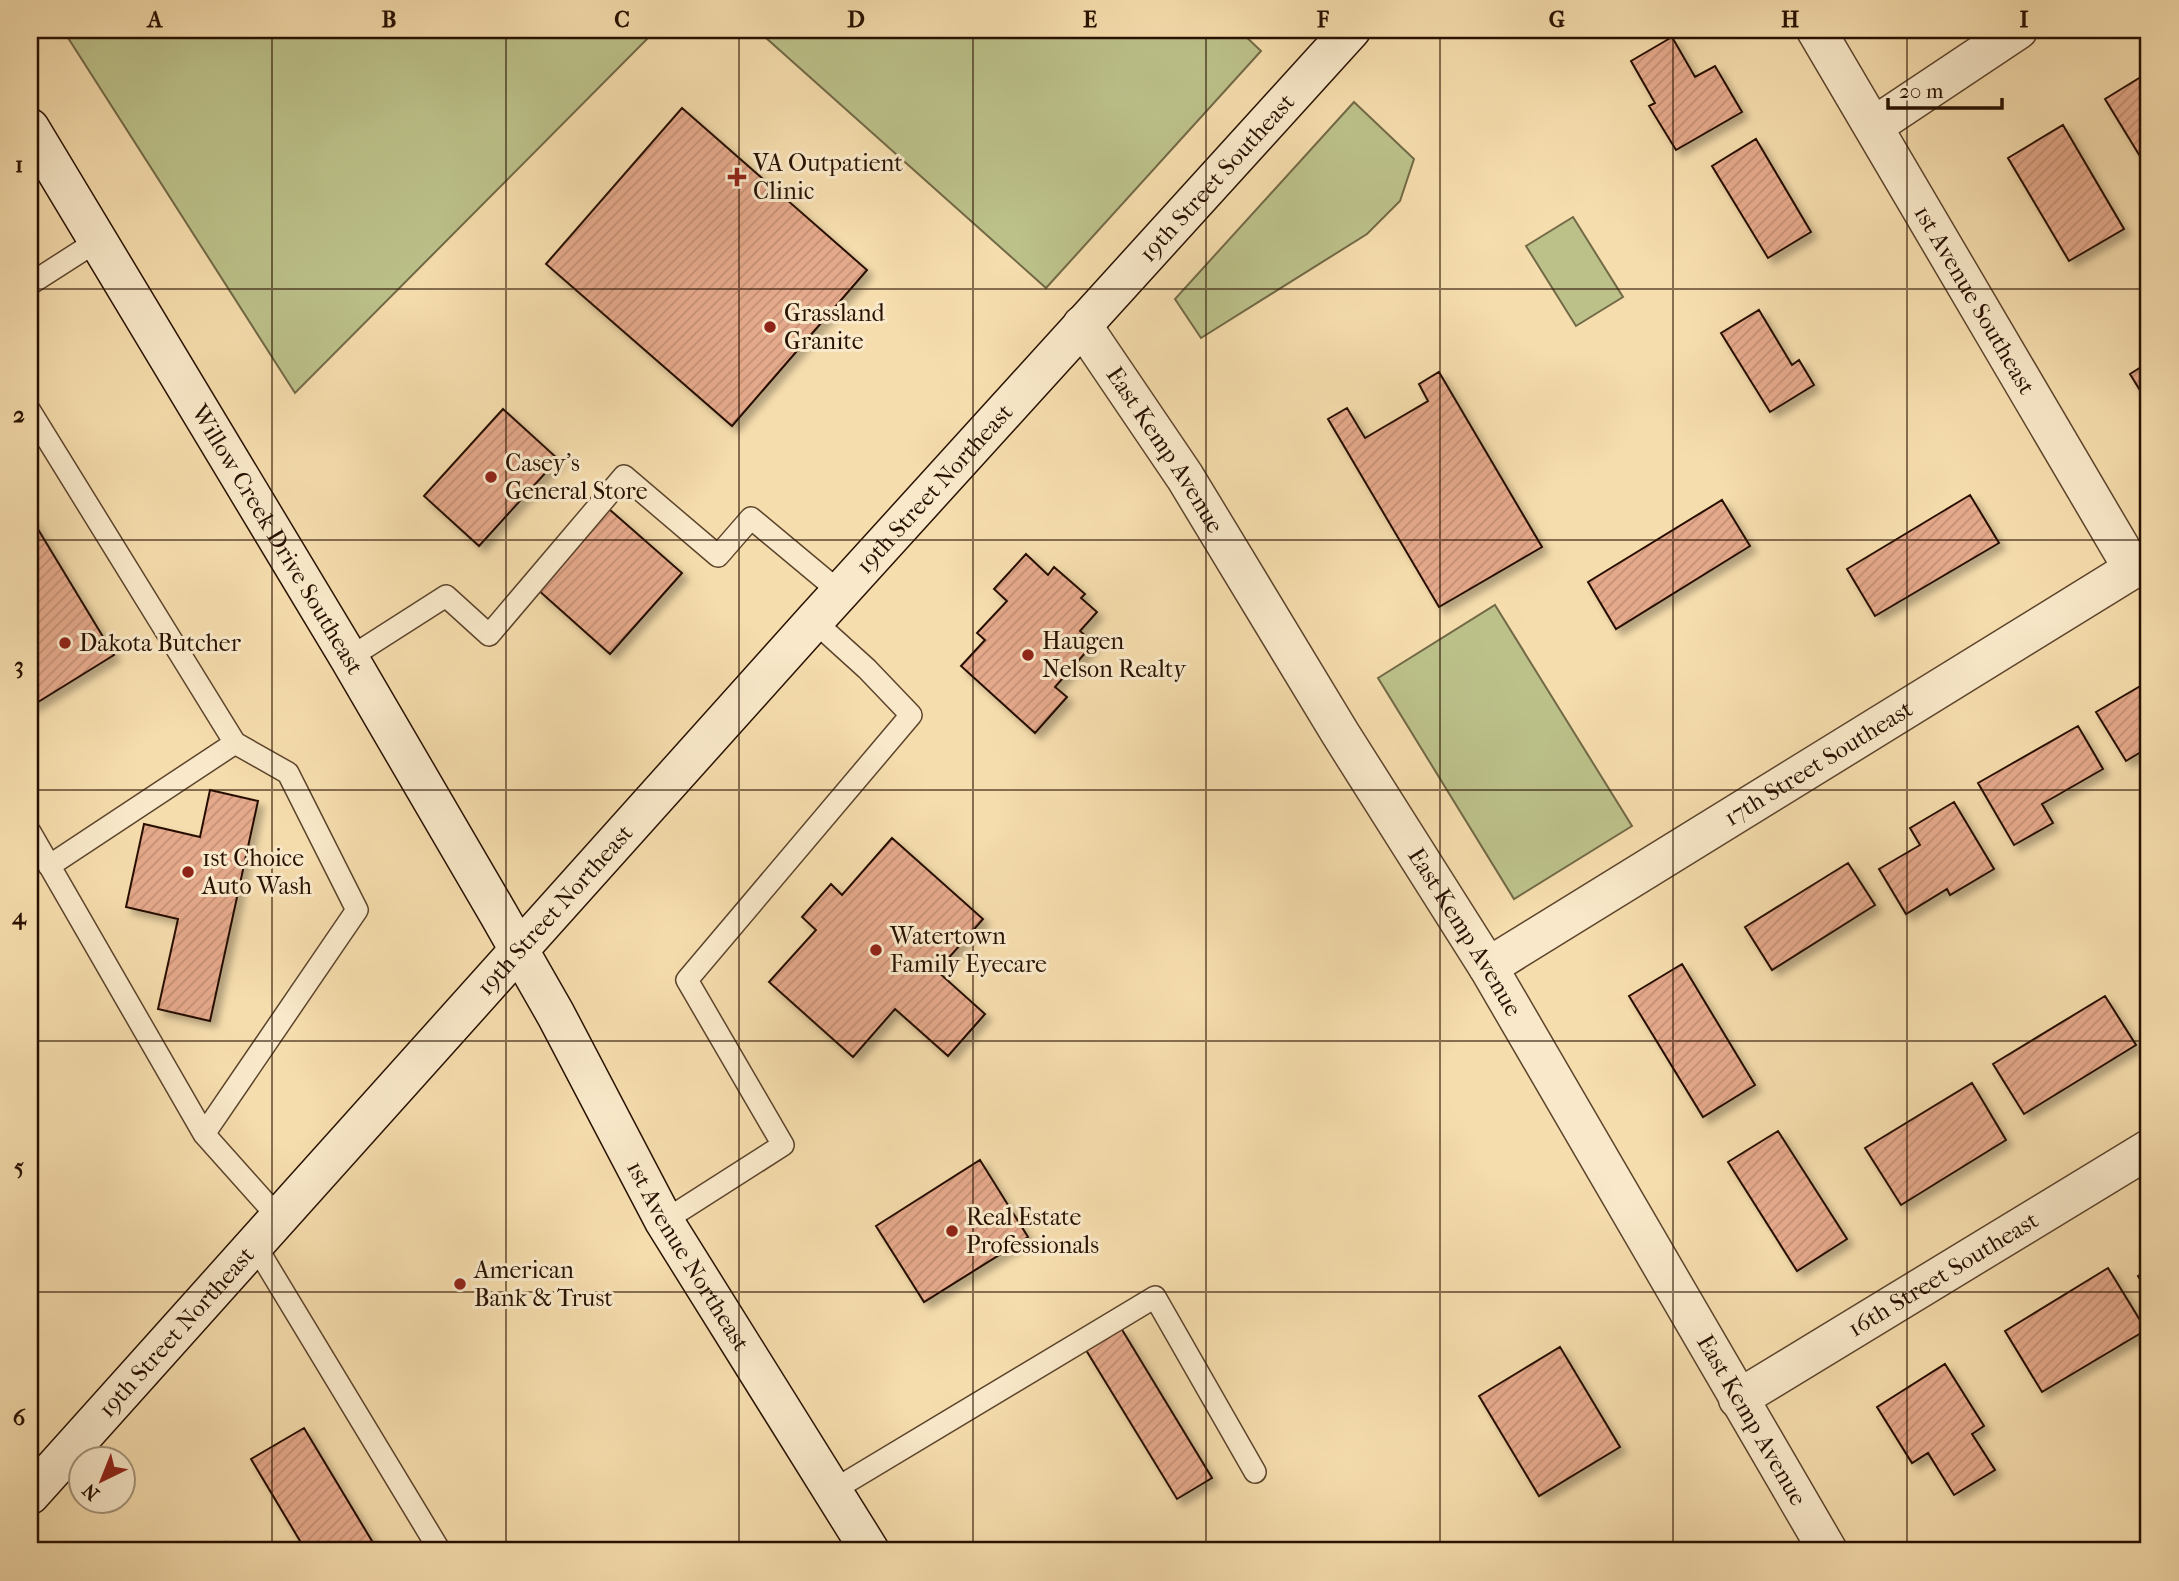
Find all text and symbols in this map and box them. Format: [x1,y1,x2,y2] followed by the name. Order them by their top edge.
[146,6,164,33] text: A
[382,6,397,33] text: B
[614,6,630,33] text: C
[847,6,865,33] text: D
[1083,6,1097,33] text: E
[1316,6,1330,33] text: F
[1549,6,1565,33] text: G
[1781,6,1799,33] text: H
[2020,6,2029,33] text: I
[1888,66,2002,110] scale bar
[1899,79,1944,103] text: 20 m
[1133,88,1300,268] street label: 19th Street Southeast
[752,149,903,205] place label: VA Outpatient Clinic
[15,151,23,178] text: 1
[727,167,747,187] marker: VA Outpatient Clinic
[1908,200,2041,400] street label: 1st Avenue Southeast
[784,299,885,355] place label: Grassland Granite
[762,319,778,335] marker: Grassland Granite
[1100,361,1230,538] street label: East Kemp Avenue
[185,398,370,680] street label: Willow Creek Drive Southeast
[850,398,1019,579] street label: 19th Street Northeast
[13,401,25,428] text: 2
[505,449,648,505] place label: Casey's General Store
[483,469,499,485] marker: Casey's General Store
[1042,627,1187,683] place label: Haugen Nelson Realty
[79,629,242,657] place label: Dakota Butcher
[57,635,73,651] marker: Dakota Butcher
[1020,647,1036,663] marker: Haugen Nelson Realty
[14,652,24,679] text: 3
[1719,694,1918,832] street label: 17th Street Southeast
[471,819,639,1001] street label: 19th Street Northeast
[1402,843,1528,1021] street label: East Kemp Avenue
[201,844,312,900] place label: 1st Choice Auto Wash
[180,864,196,880] marker: 1st Choice Auto Wash
[11,903,27,930] text: 4
[889,922,1047,978] place label: Watertown Family Eyecare
[868,942,884,958] marker: Watertown Family Eyecare
[14,1153,24,1180] text: 5
[621,1156,756,1356] street label: 1st Avenue Northeast
[966,1203,1099,1259] place label: Real Estate Professionals
[1843,1206,2044,1343] street label: 16th Street Southeast
[944,1223,960,1239] marker: Real Estate Professionals
[93,1241,260,1423] street label: 19th Street Northeast
[473,1256,613,1312] place label: American Bank & Trust
[452,1276,468,1292] marker: American Bank & Trust
[1691,1330,1812,1511] street label: East Kemp Avenue
[13,1404,26,1431] text: 6
[66,1444,136,1514] north arrow
[78,1478,104,1505] text: N

